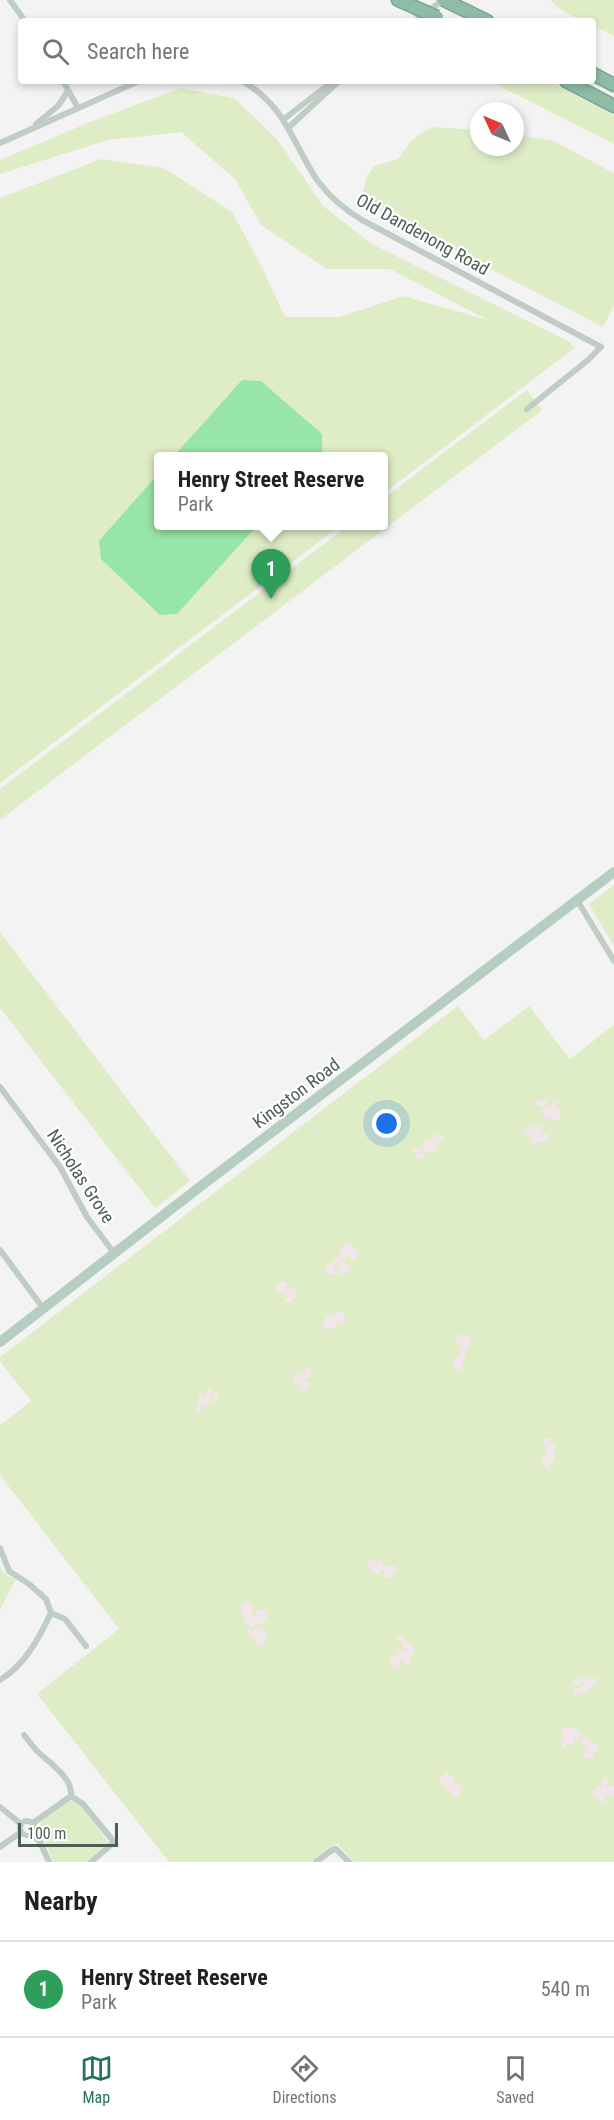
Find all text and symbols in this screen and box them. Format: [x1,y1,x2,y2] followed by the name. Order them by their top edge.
[18,18,596,84] search box
[39,35,72,68] icon: search
[87,39,189,64] text: Search here
[470,102,524,156] north arrow
[353,189,493,279] street label: Old Dandenong Road
[154,452,388,530] popup
[178,467,364,492] text: Henry Street Reserve
[178,492,213,516] text: Park
[252,550,290,599] pin: 1
[249,1054,343,1132] street label: Kingston Road
[372,1109,401,1138] your location
[43,1125,119,1227] street label: Nicholas Grove
[18,1820,118,1848] scale bar
[27,1824,66,1843] text: 100 m
[24,1886,98,1916] text: Nearby
[81,1965,268,1990] text: Henry Street Reserve
[38,1977,49,2001] text: 1
[541,1977,590,2001] text: 540 m
[81,1990,117,2014] text: Park
[80,2052,113,2107] tab: Map
[273,2052,336,2107] tab: Directions
[496,2052,534,2107] tab: Saved

